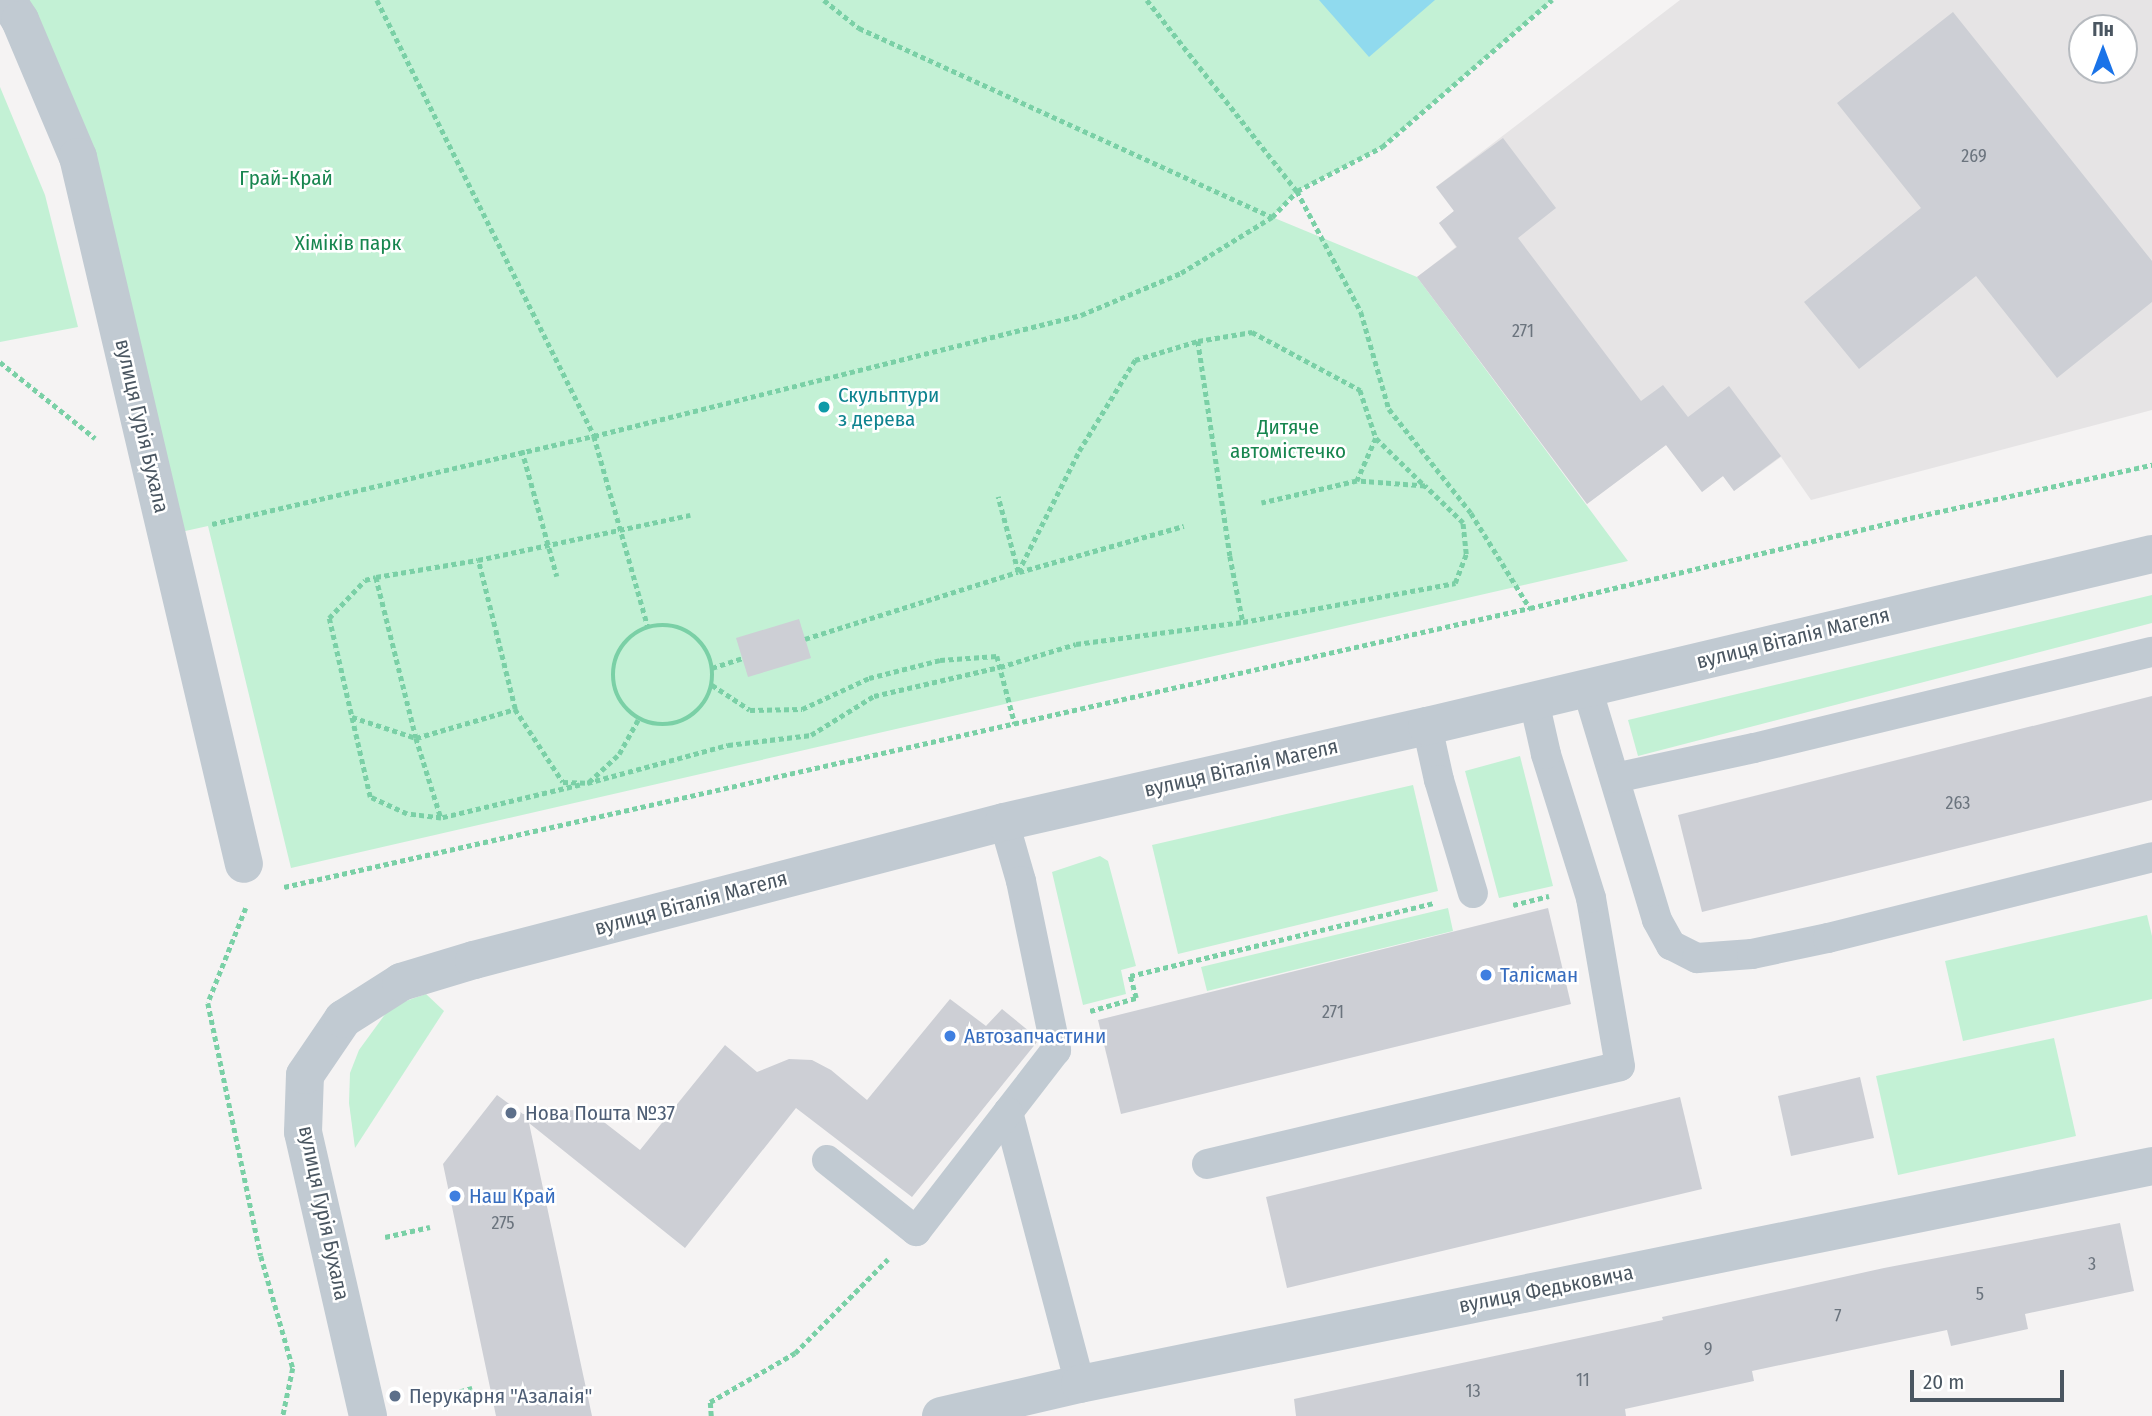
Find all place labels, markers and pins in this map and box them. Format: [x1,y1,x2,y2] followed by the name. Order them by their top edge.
[838,382,939,432] place label: Скульптури з дерева
[816,399,832,415] marker: Скульптури з дерева
[1500,962,1578,988] place label: Талісман
[1478,967,1494,983] marker: Талісман
[964,1023,1106,1049] place label: Автозапчастини
[942,1028,958,1044] marker: Автозапчастини
[525,1100,675,1126] place label: Нова Пошта №37
[503,1105,519,1121] marker: Нова Пошта №37
[469,1183,556,1209] place label: Наш Край
[447,1188,463,1204] marker: Наш Край
[409,1383,593,1409] place label: Перукарня "Азалаія"
[387,1388,403,1404] marker: Перукарня "Азалаія"

